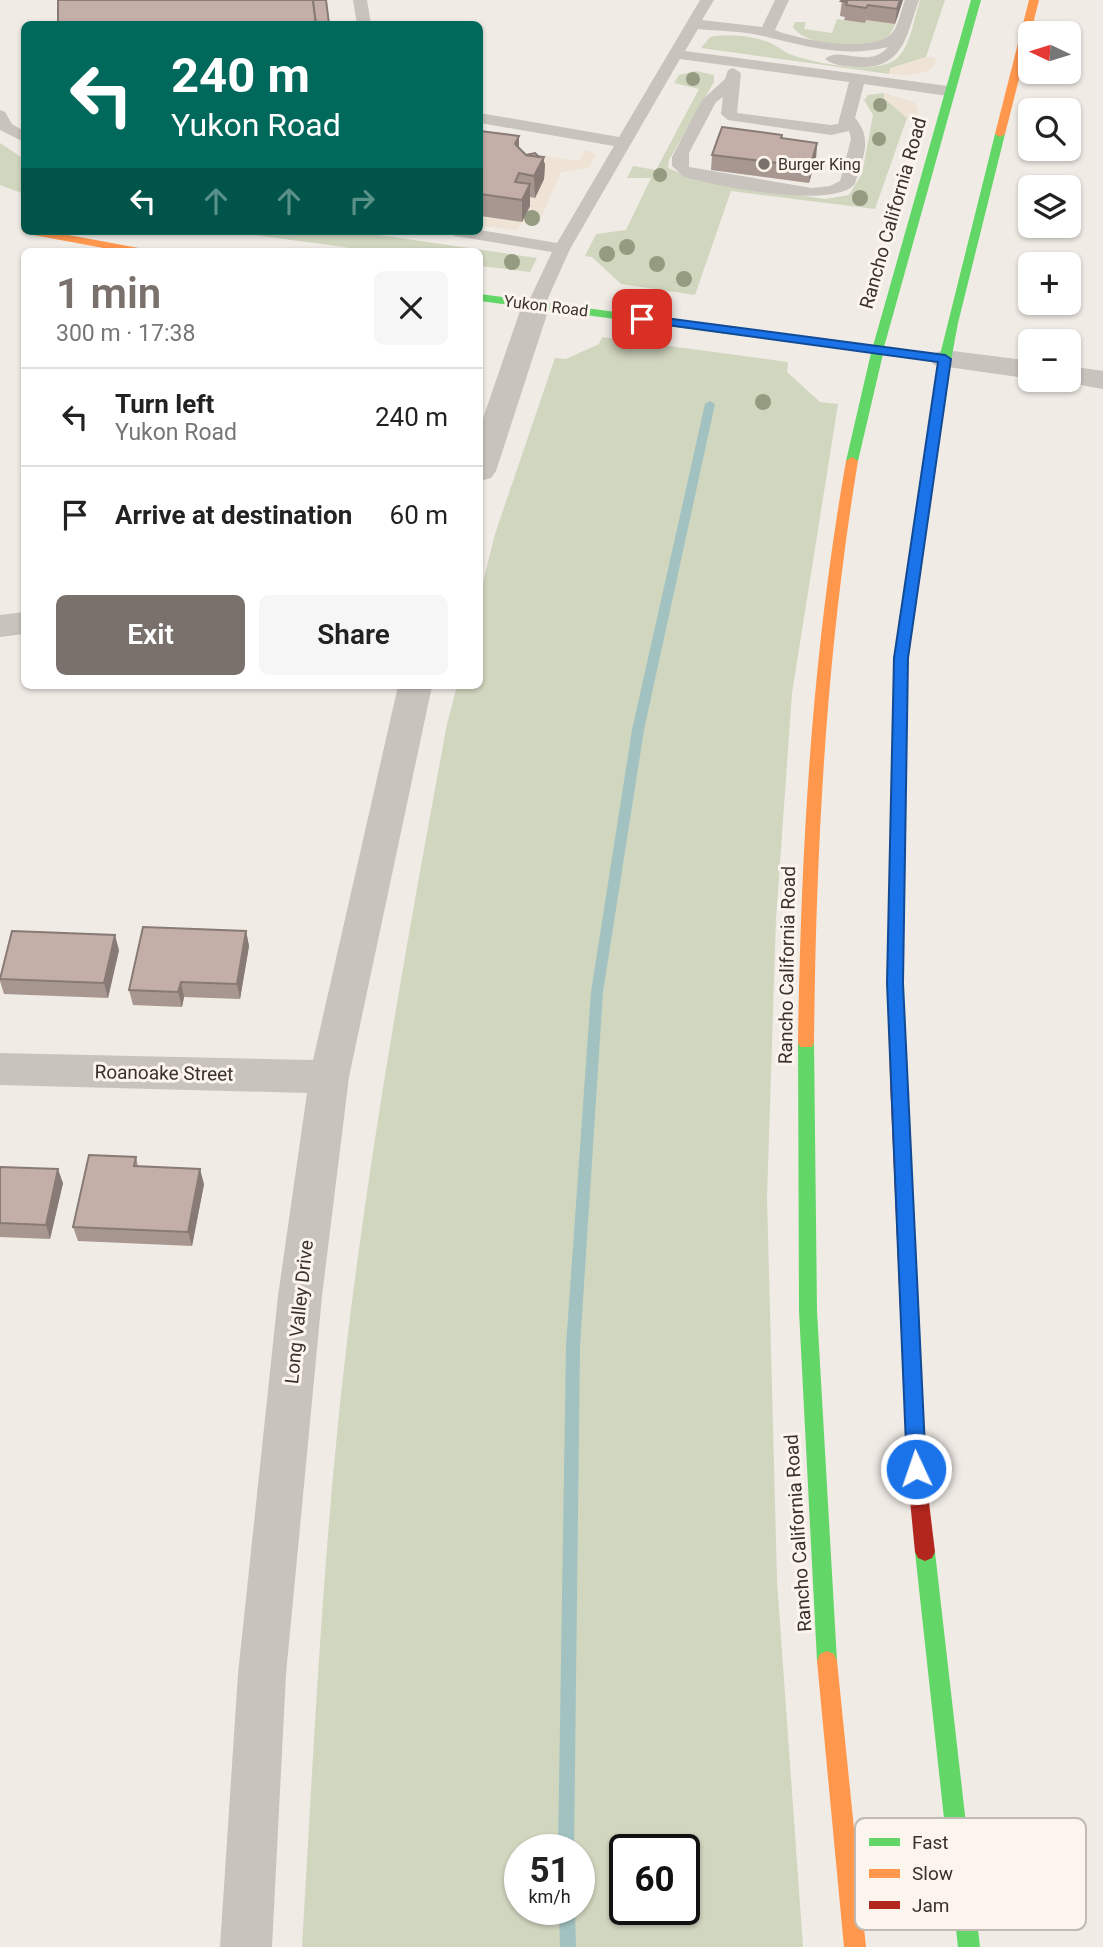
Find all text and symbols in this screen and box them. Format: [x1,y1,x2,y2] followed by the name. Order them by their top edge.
[1018,21,1082,84] north arrow
[1018,21,1081,392] map controls
[171,47,310,104] text: 240 m
[56,49,147,140] icon: left
[1018,98,1081,161] button: search
[171,106,341,144] text: Yukon Road
[855,115,931,311] street label: Rancho California Road
[778,155,861,174] place label: Burger King
[756,156,772,172] marker: Burger King
[1018,175,1081,238] button: layers
[124,182,162,220] icon: left
[197,182,235,220] icon: ahead
[270,182,308,220] icon: ahead
[343,182,381,220] icon: right
[1018,252,1081,315] button: +
[56,269,161,318] text: 1 min
[374,271,448,345] button: close
[612,289,672,349] pin
[503,291,589,321] street label: Yukon Road
[623,300,661,338] icon: arrive
[56,320,195,347] text: 300 m · 17:38
[1018,329,1081,392] button: −
[115,389,214,419] text: Turn left
[56,398,94,436] icon: left
[375,402,448,432] text: 240 m
[115,419,237,446] text: Yukon Road
[56,496,94,534] icon: arrive
[115,500,352,530] text: Arrive at destination
[390,500,448,530] text: 60 m
[56,595,245,675] button: Exit
[259,595,448,675] button: Share
[774,866,800,1064] street label: Rancho California Road
[94,1060,234,1086] street label: Roanoake Street
[280,1239,318,1385] street label: Long Valley Drive
[879,1432,953,1506] position arrow
[780,1433,816,1633] street label: Rancho California Road
[855,1818,1086,1930] legend
[912,1831,949,1854] text: Fast
[609,1834,700,1925] speed limit sign: 60
[529,1850,570,1891] text: 51
[912,1862,953,1885] text: Slow
[528,1886,571,1907] text: km/h
[912,1894,949,1917] text: Jam

